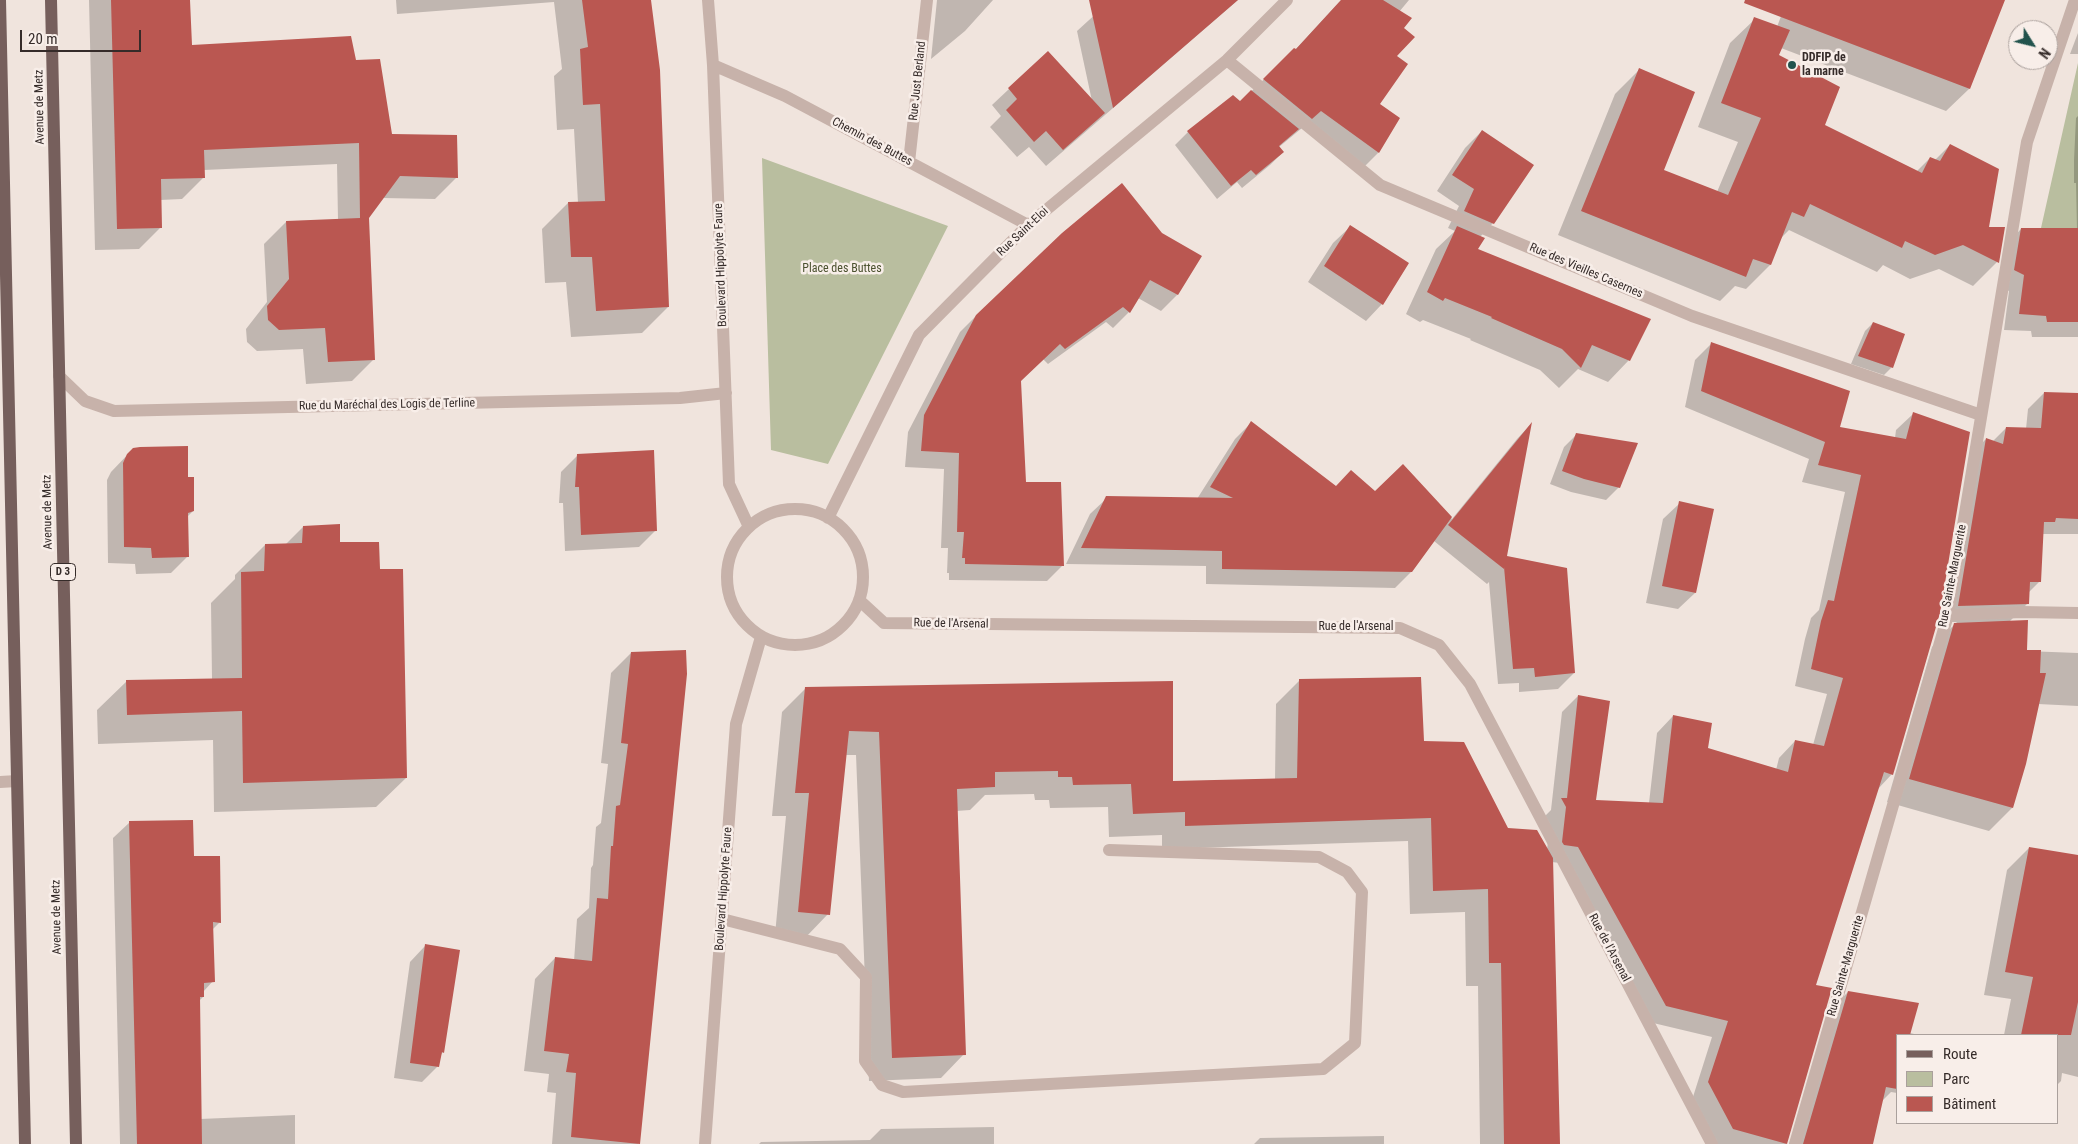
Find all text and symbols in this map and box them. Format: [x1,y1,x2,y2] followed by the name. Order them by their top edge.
[22,20,144,52] scale bar
[2008,20,2058,70] north arrow
[28,30,58,48] text: 20 m
[907,40,929,122] street label: Rue Just Berland
[2035,45,2053,61] text: N
[1802,51,1846,79] place label: DDFIP de la marne
[1786,59,1798,71] marker: DDFIP de la marne
[32,69,48,145] street label: Avenue de Metz
[829,115,915,169] street label: Chemin des Buttes
[712,203,730,327] street label: Boulevard Hippolyte Faure
[994,205,1052,259] street label: Rue Saint-Eloi
[1527,241,1645,301] street label: Rue des Vieilles Casernes
[802,262,882,276] park label: Place des Buttes
[299,396,475,414] street label: Rue du Maréchal des Logis de Terline
[40,474,56,550] street label: Avenue de Metz
[1936,523,1970,629] street label: Rue Sainte-Marguerite
[50,564,76,580] road number: D 3
[913,616,989,632] street label: Rue de l'Arsenal
[1318,620,1394,634] street label: Rue de l'Arsenal
[713,827,735,951] street label: Boulevard Hippolyte Faure
[49,879,65,955] street label: Avenue de Metz
[1585,912,1633,984] street label: Rue de l'Arsenal
[1825,914,1867,1018] street label: Rue Sainte-Marguerite
[1896,1034,2058,1124] legend
[1943,1045,1977,1063] text: Route
[1943,1070,1970,1088] text: Parc
[1943,1095,1996,1113] text: Bâtiment

